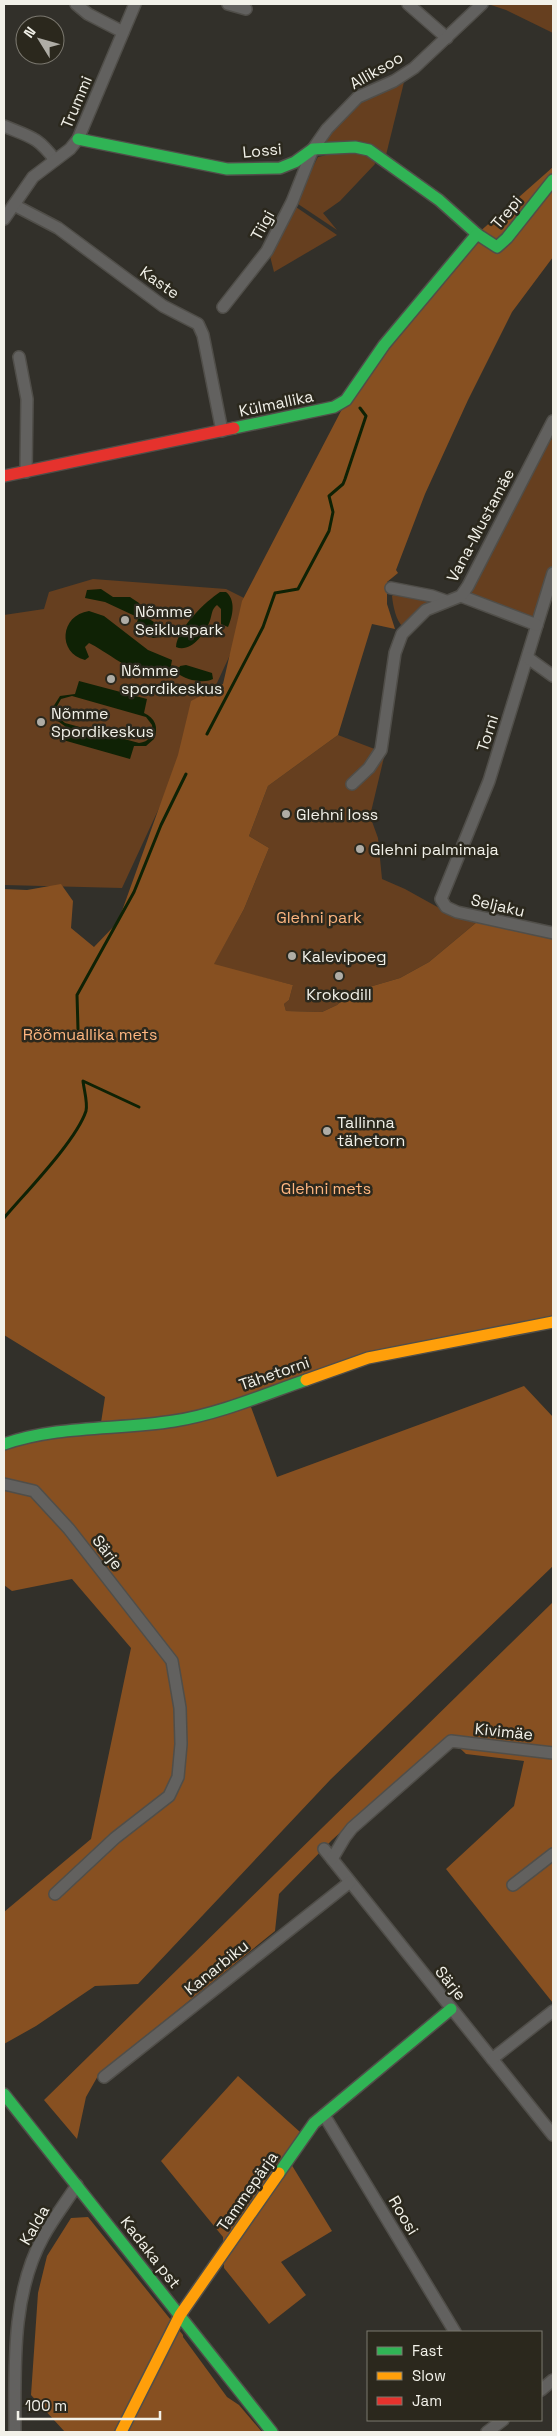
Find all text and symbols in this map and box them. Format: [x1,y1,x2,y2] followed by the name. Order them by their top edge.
[15,15,65,65] north arrow
[20,23,40,41] text: N
[346,47,407,94] street label: Alliksoo
[56,73,97,132] street label: Trummi
[242,138,283,163] street label: Lossi
[486,191,527,233] street label: Trepi
[246,206,279,244] street label: Tiigi
[136,261,184,304] street label: Kaste
[237,385,315,422] street label: Külmallika
[442,465,519,585] street label: Vana-Mustamäe
[135,601,223,640] place label: Nõmme Seikluspark
[119,614,131,626] marker: Nõmme Seikluspark
[121,660,223,699] place label: Nõmme spordikeskus
[105,673,117,685] marker: Nõmme spordikeskus
[51,703,154,742] place label: Nõmme Spordikeskus
[472,712,503,754] street label: Torni
[35,716,47,728] marker: Nõmme Spordikeskus
[296,804,378,825] place label: Glehni loss
[280,808,292,820] marker: Glehni loss
[370,839,499,860] place label: Glehni palmimaja
[354,843,366,855] marker: Glehni palmimaja
[469,889,527,922] street label: Seljaku
[276,907,362,928] park label: Glehni park
[302,946,387,967] place label: Kalevipoeg
[286,950,298,962] marker: Kalevipoeg
[333,970,345,982] marker: Krokodill
[306,984,372,1005] place label: Krokodill
[23,1024,157,1045] park label: Rõõmuallika mets
[337,1112,405,1151] place label: Tallinna tähetorn
[321,1125,333,1137] marker: Tallinna tähetorn
[281,1178,371,1199] park label: Glehni mets
[236,1352,312,1395] street label: Tähetorni
[87,1531,128,1574] street label: Särje
[474,1718,534,1745] street label: Kivimäe
[180,1935,253,2000] street label: Kanarbiku
[430,1962,471,2005] street label: Särje
[212,2147,283,2235] street label: Tammepärja
[384,2192,423,2239] street label: Roosi
[15,2202,54,2249] street label: Kalda
[116,2212,185,2293] street label: Kadaka pst
[367,2331,542,2421] legend
[412,2341,443,2360] text: Fast
[412,2366,446,2385] text: Slow
[18,2388,160,2420] scale bar
[412,2391,442,2410] text: Jam
[25,2396,67,2415] text: 100 m

